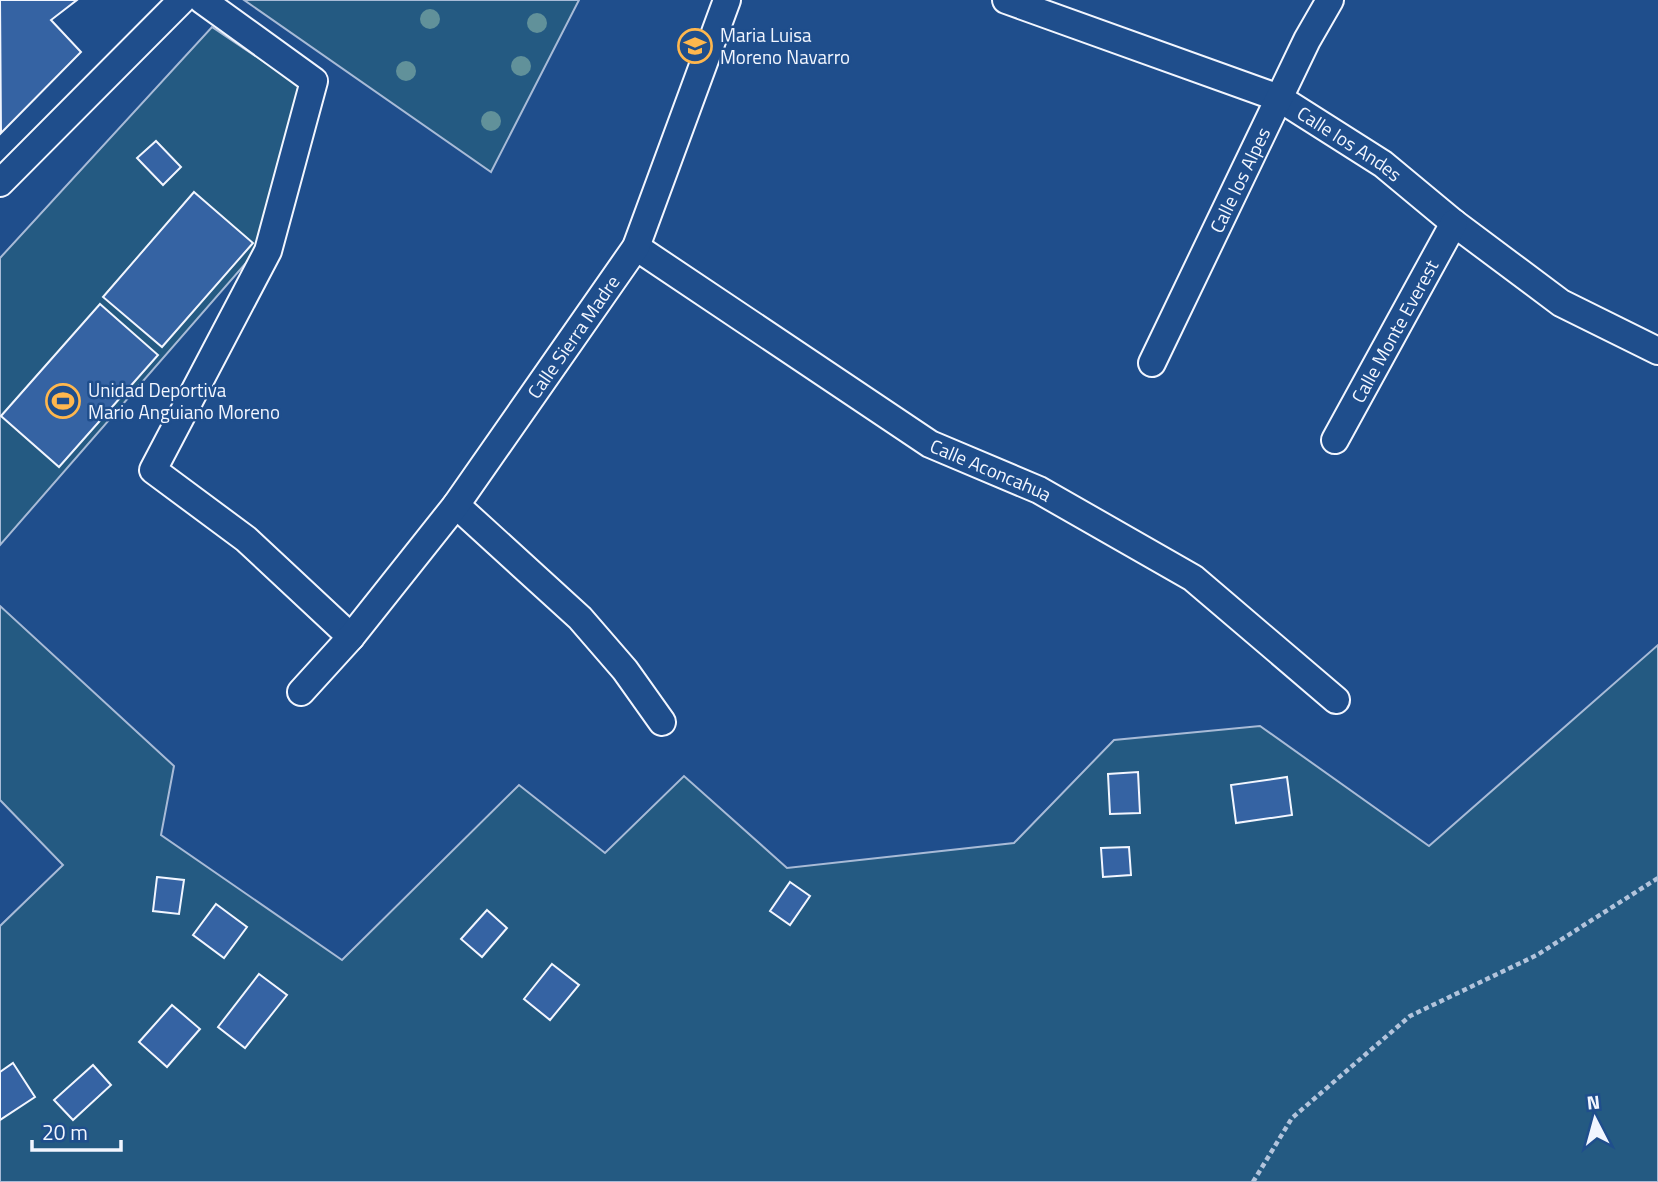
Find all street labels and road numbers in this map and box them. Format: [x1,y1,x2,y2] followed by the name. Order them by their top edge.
[1292,98,1409,188] street label: Calle los Andes
[1202,122,1277,237] street label: Calle los Alpes
[1343,254,1445,408] street label: Calle Monte Everest
[520,269,626,404] street label: Calle Sierra Madre
[926,431,1058,509] street label: Calle Aconcahua

